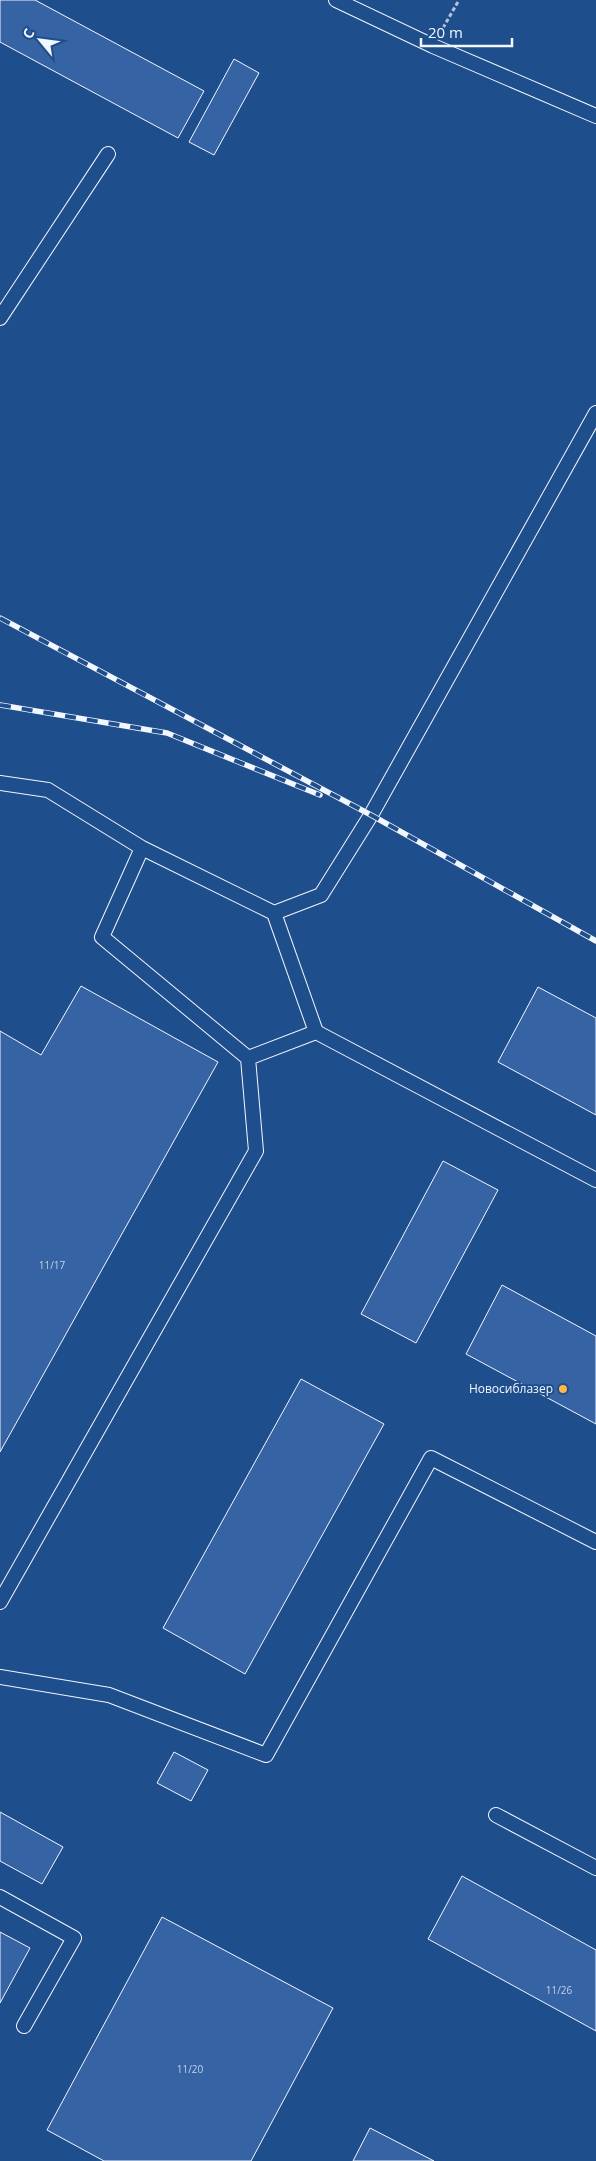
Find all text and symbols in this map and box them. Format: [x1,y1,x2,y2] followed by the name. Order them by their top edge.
[15,15,65,65] north arrow
[421,15,512,47] scale bar
[428,22,463,42] text: 20 m
[18,25,39,42] text: С
[39,1258,66,1272] house number: 11/17
[469,1380,553,1397] place label: Новосиблазер
[557,1383,569,1395] marker: Новосиблазер
[546,1983,573,1997] house number: 11/26
[177,2062,204,2076] house number: 11/20

